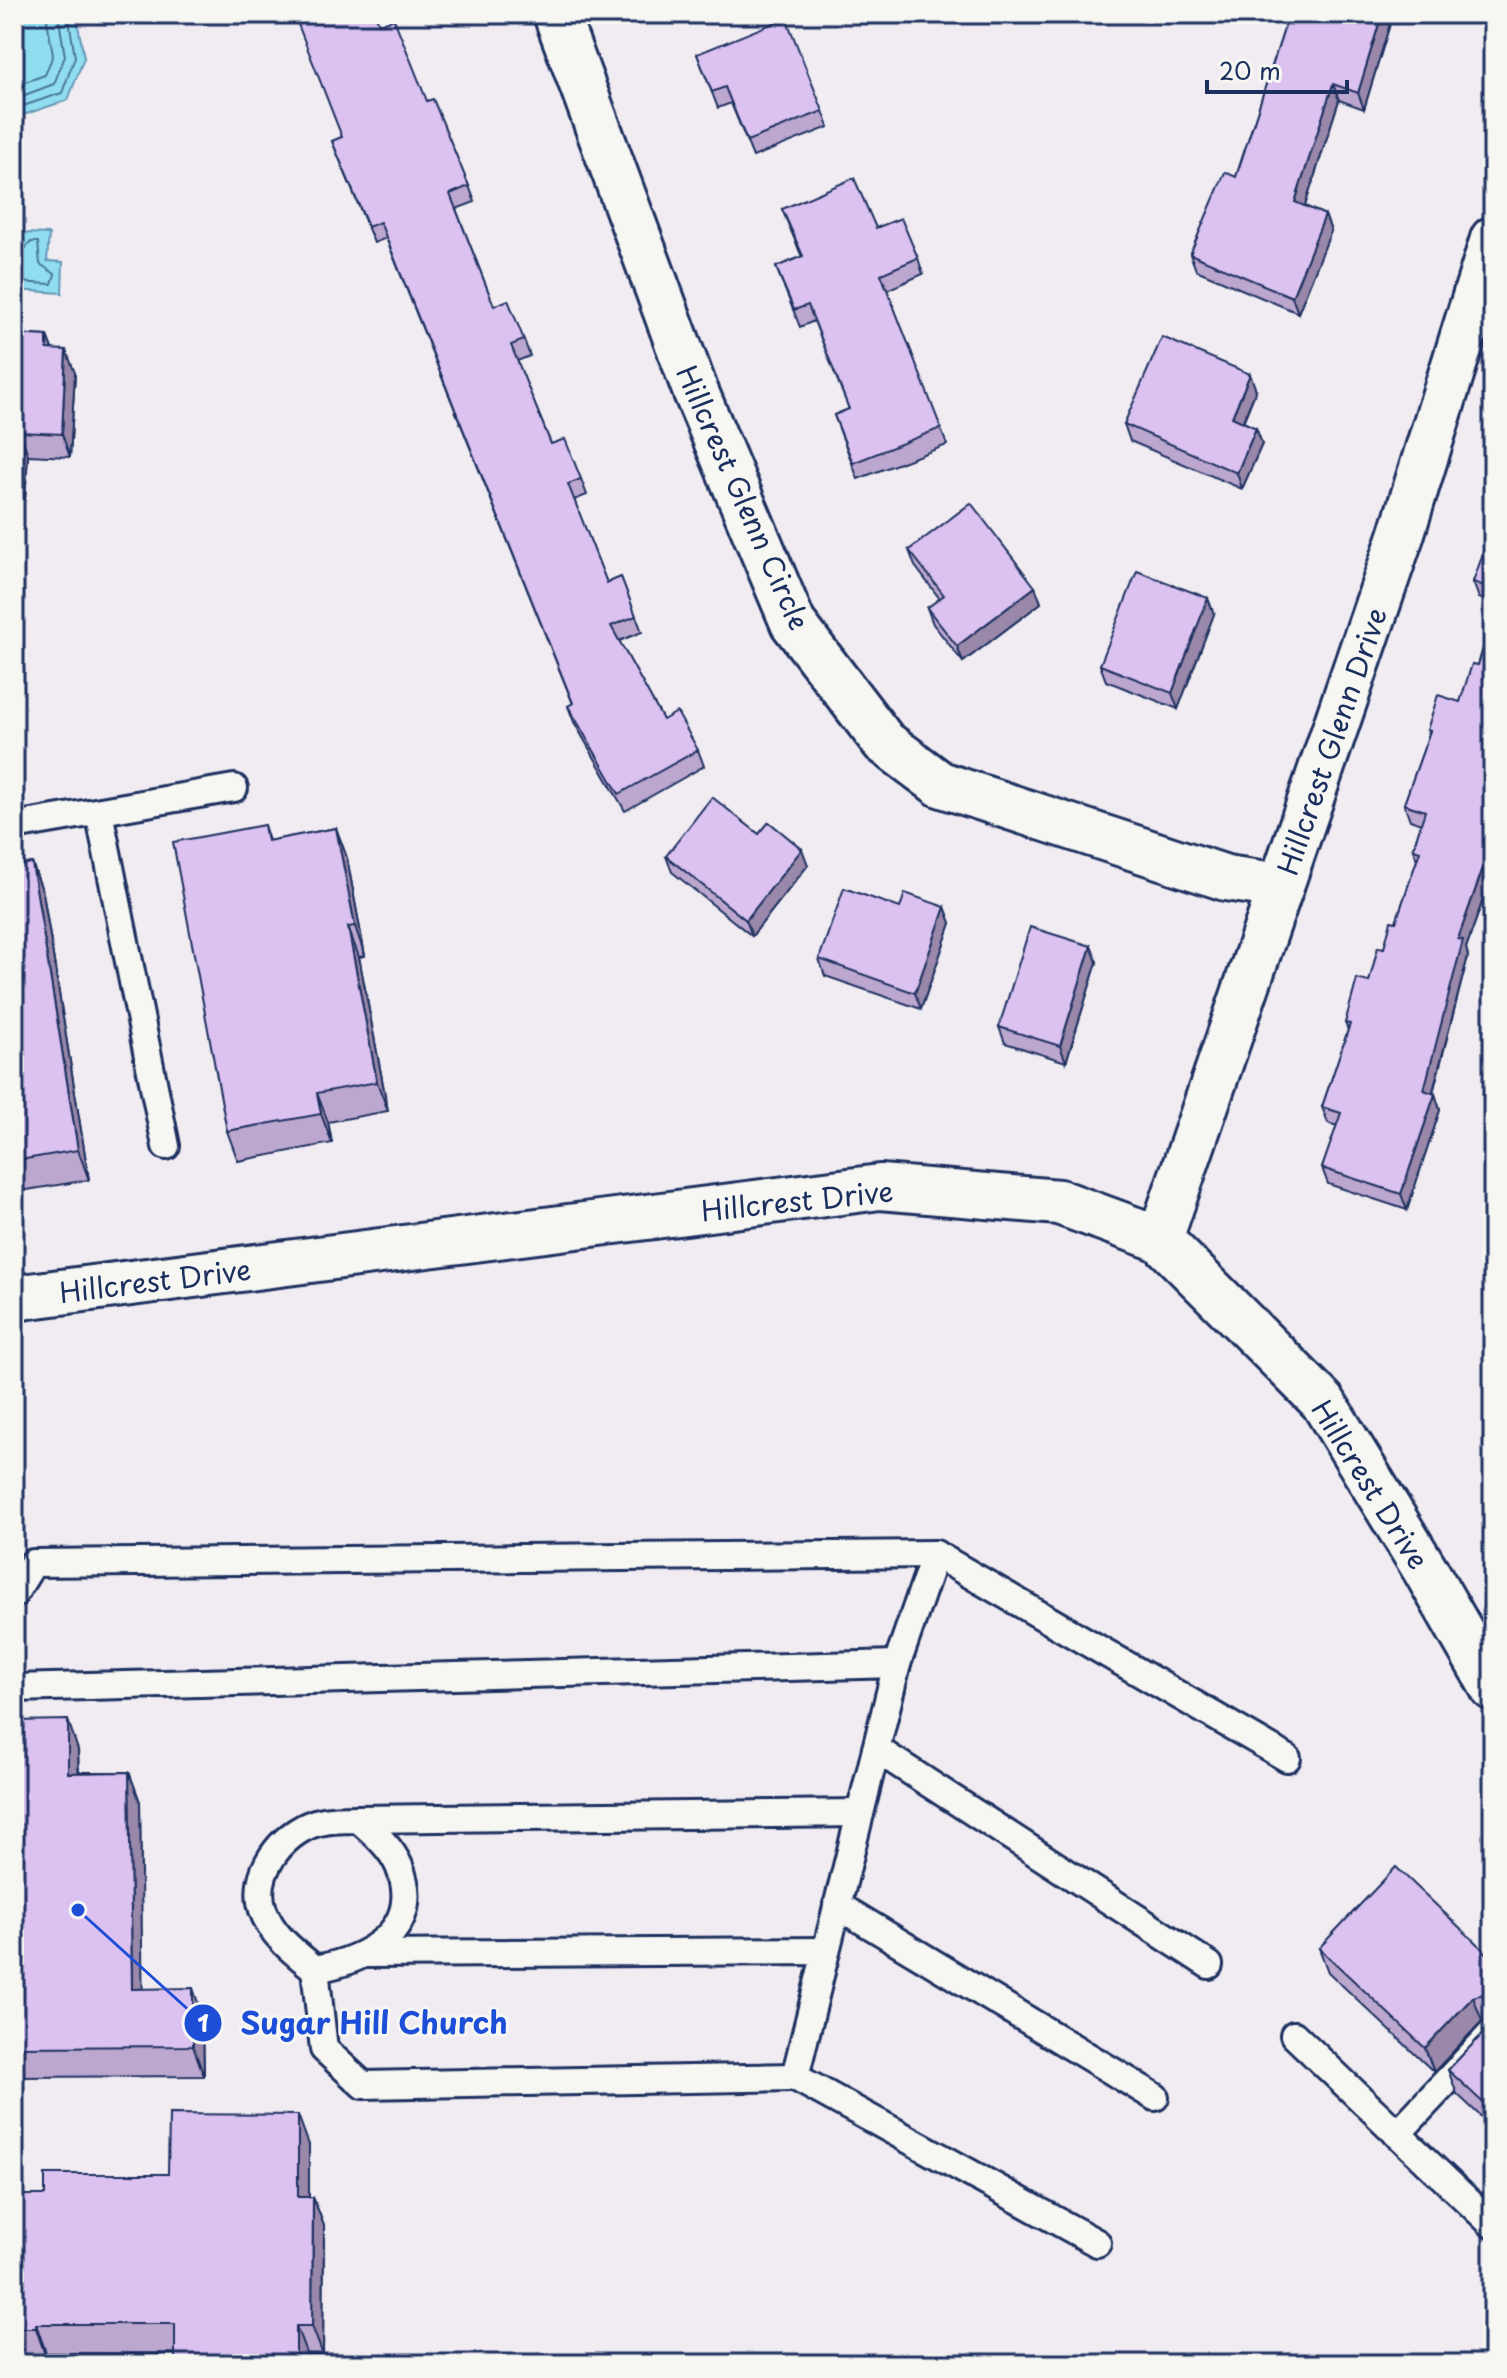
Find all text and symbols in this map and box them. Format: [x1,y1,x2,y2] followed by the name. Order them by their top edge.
[1207,44,1347,94] scale bar
[1219,52,1281,88] text: 20 m
[666,358,822,636] street label: Hillcrest Glenn Circle
[1265,602,1397,880] street label: Hillcrest Glenn Drive
[699,1169,895,1231] street label: Hillcrest Drive
[57,1247,253,1313] street label: Hillcrest Drive
[1302,1391,1440,1577] street label: Hillcrest Drive
[183,1996,526,2050] callout: Sugar Hill Church
[240,1999,508,2044] text: Sugar Hill Church
[197,2004,209,2040] text: 1

